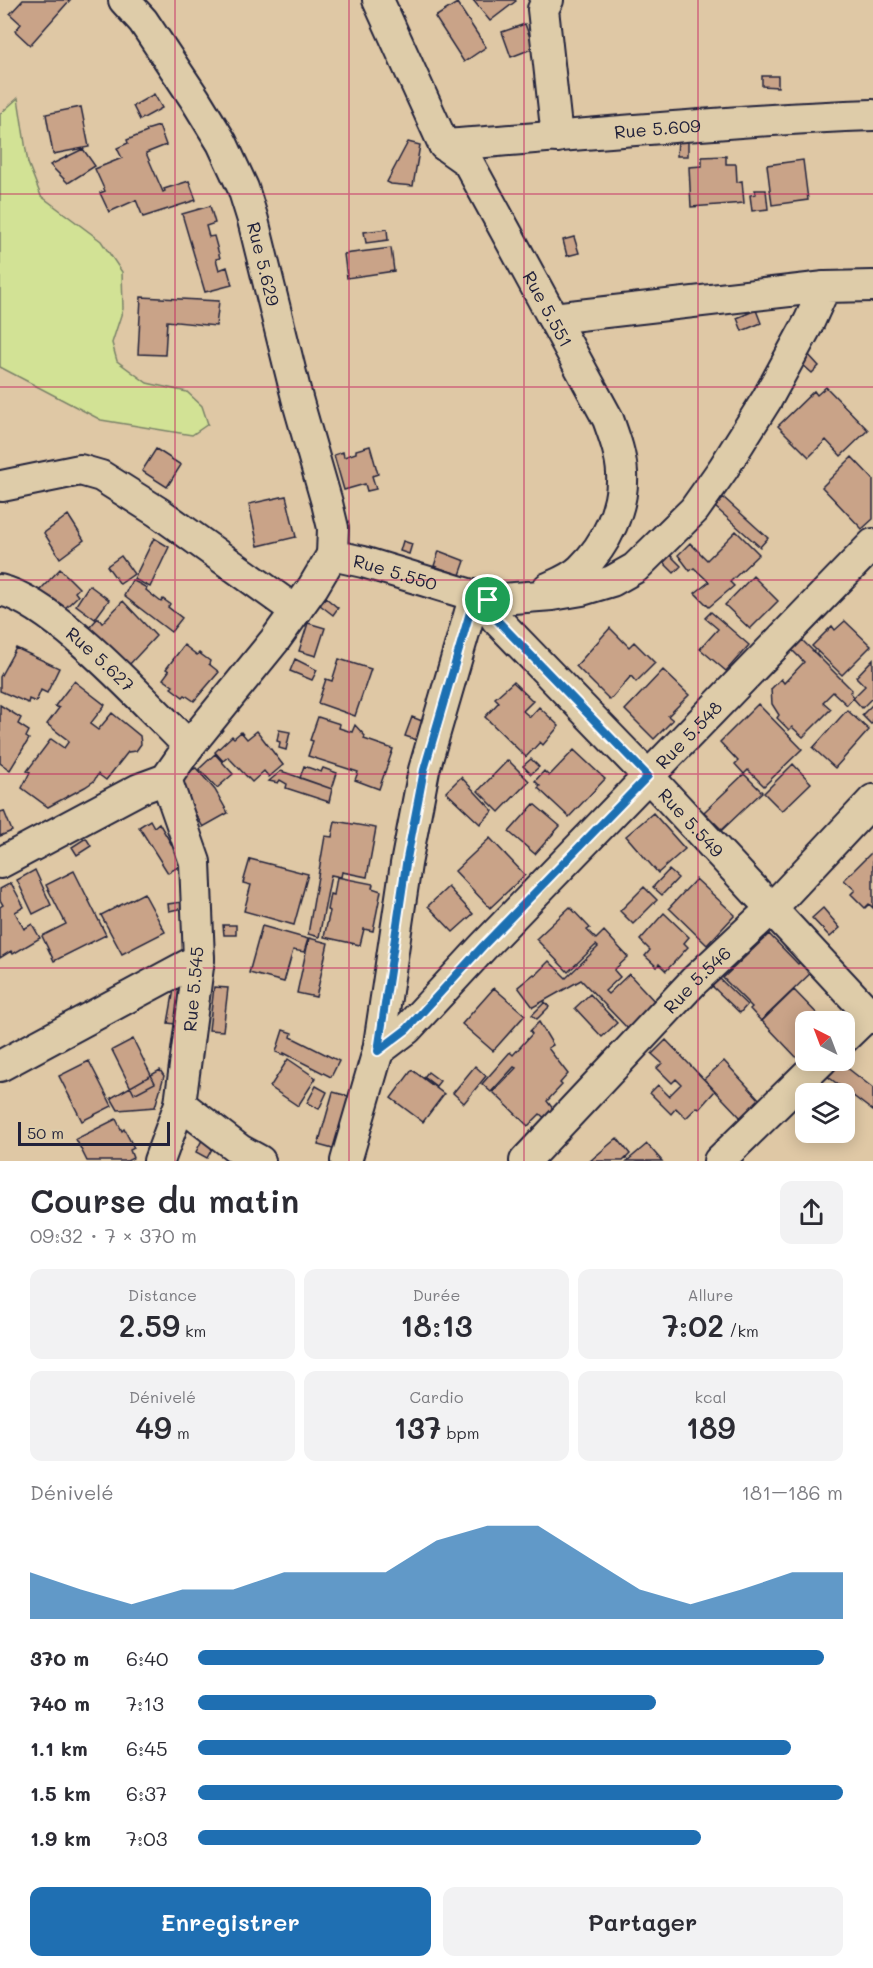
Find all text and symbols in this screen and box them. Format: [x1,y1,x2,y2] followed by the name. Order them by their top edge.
[613,113,702,144] street label: Rue 5.609
[242,219,286,309] street label: Rue 5.629
[518,267,578,351] street label: Rue 5.551
[351,548,440,596] street label: Rue 5.550
[462,574,513,625] pin
[471,583,504,616] icon: arrive
[61,621,140,697] street label: Rue 5.627
[650,695,727,774] street label: Rue 5.548
[653,783,730,862] street label: Rue 5.549
[658,941,736,1018] street label: Rue 5.546
[177,945,209,1033] street label: Rue 5.545
[795,1011,855,1071] north arrow
[795,1011,855,1143] map controls
[795,1083,855,1143] button: layers
[18,1119,170,1146] scale bar
[27,1122,64,1143] text: 50 m
[30,1178,299,1221] text: Course du matin
[780,1181,843,1244] button: share
[30,1222,197,1248] text: 09:32 · 7 × 370 m
[128,1284,197,1305] text: Distance
[413,1284,460,1305] text: Durée
[688,1284,733,1305] text: Allure
[119,1305,180,1345] text: 2.59
[400,1305,473,1345] text: 18:13
[662,1305,724,1345] text: 7:02
[180,1320,206,1341] text: km
[724,1320,759,1341] text: /km
[129,1386,196,1407] text: Dénivelé
[410,1386,463,1407] text: Cardio
[695,1386,726,1407] text: kcal
[135,1407,172,1447] text: 49
[394,1407,441,1447] text: 137
[686,1407,735,1447] text: 189
[172,1422,190,1443] text: m
[441,1422,479,1443] text: bpm
[30,1479,114,1505] text: Dénivelé
[741,1479,843,1505] text: 181–186 m
[30,1645,89,1671] text: 370 m
[126,1645,168,1671] text: 6:40
[30,1690,90,1716] text: 740 m
[126,1690,164,1716] text: 7:13
[30,1735,88,1761] text: 1.1 km
[126,1735,168,1761] text: 6:45
[30,1780,91,1806] text: 1.5 km
[126,1780,167,1806] text: 6:37
[30,1825,91,1851] text: 1.9 km
[126,1825,167,1851] text: 7:03
[30,1887,431,1956] button: Enregistrer
[443,1887,843,1956] button: Partager

